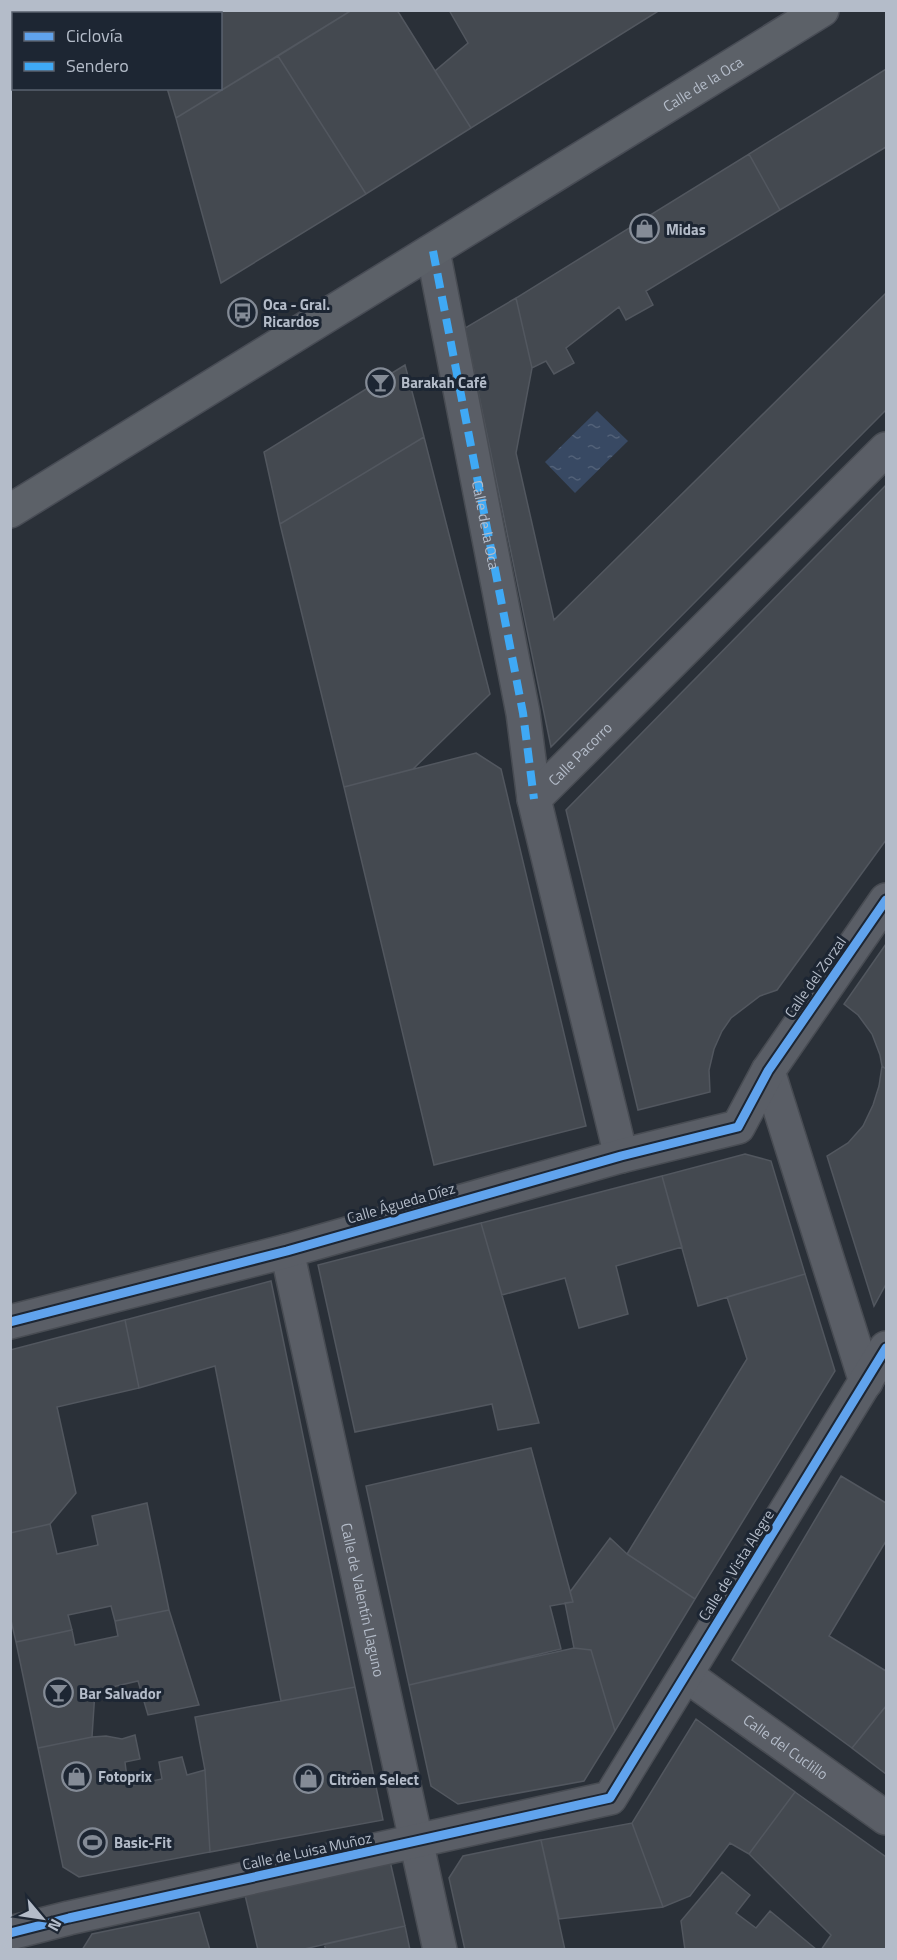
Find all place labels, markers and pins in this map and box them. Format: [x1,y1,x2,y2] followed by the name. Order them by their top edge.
[629,213,661,245] shop icon: Midas
[666,218,706,241] place label: Midas
[263,293,330,333] place label: Oca - Gral. Ricardos
[226,297,258,329] bus stop icon: Oca - Gral. Ricardos
[364,366,396,398] bar icon: Barakah Café
[401,371,487,394] place label: Barakah Café
[42,1677,74,1709] bar icon: Bar Salvador
[79,1682,162,1705] place label: Bar Salvador
[61,1760,93,1792] shop icon: Fotoprix
[292,1763,324,1795] shop icon: Citröen Select
[98,1765,152,1788] place label: Fotoprix
[329,1768,419,1791] place label: Citröen Select
[77,1826,109,1858] sports icon: Basic-Fit
[114,1831,172,1854] place label: Basic-Fit

